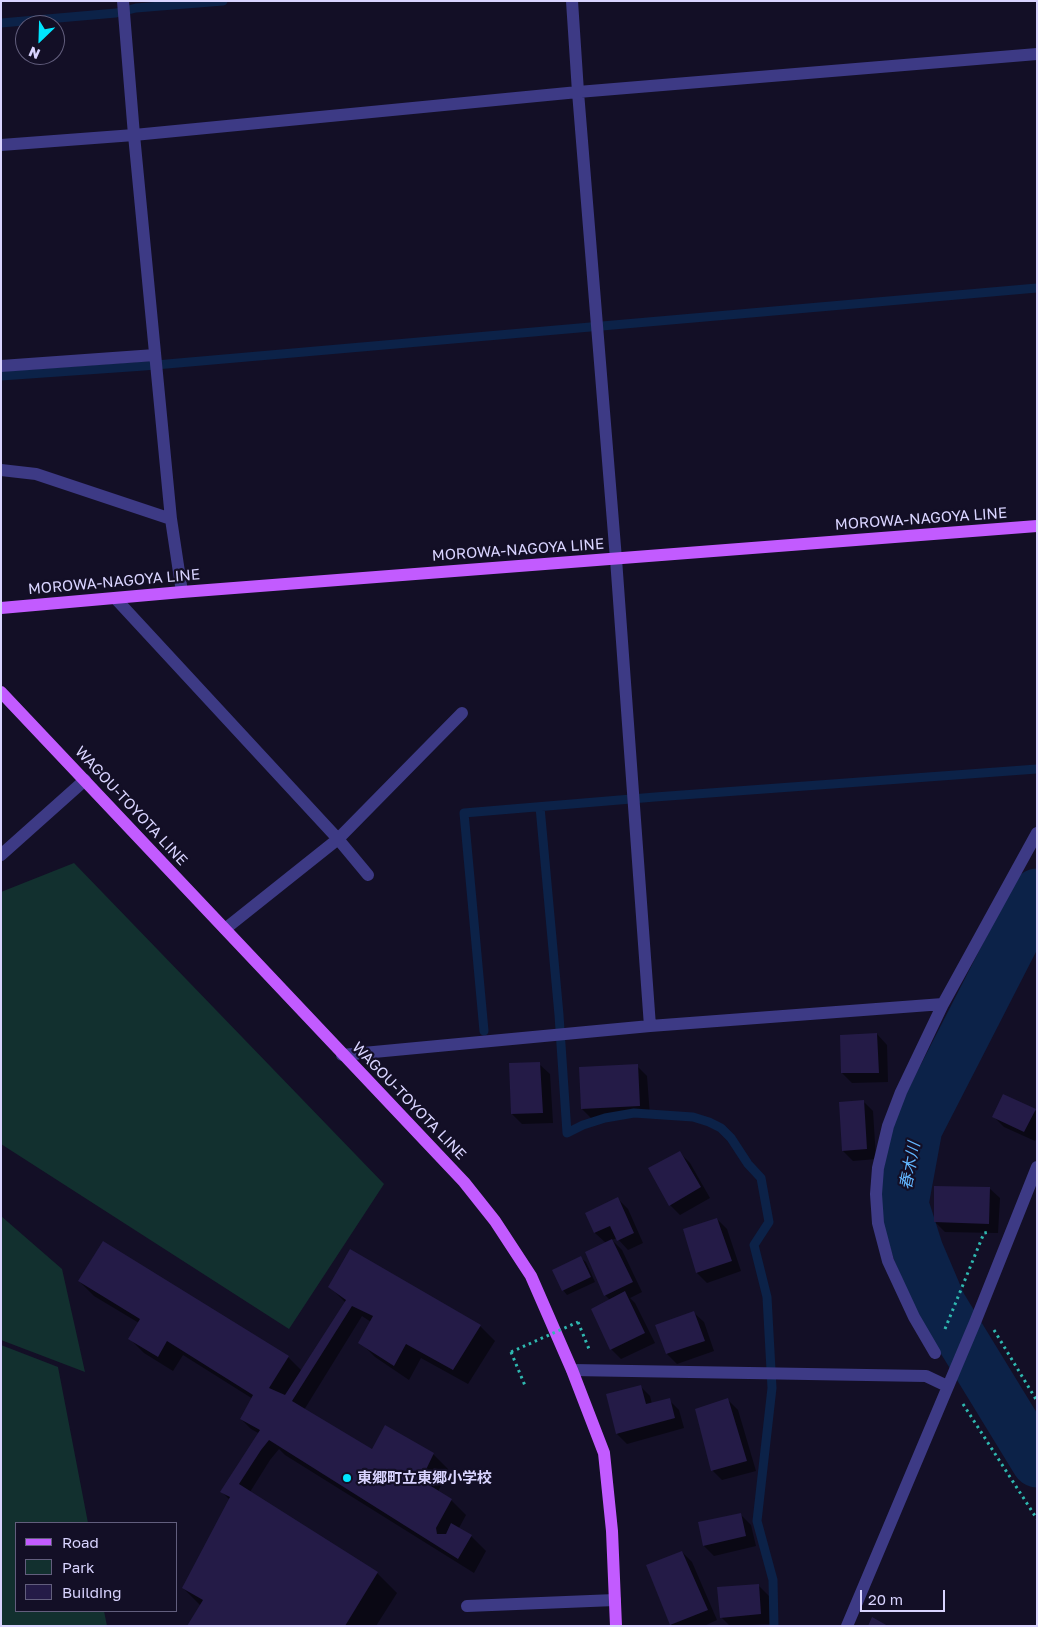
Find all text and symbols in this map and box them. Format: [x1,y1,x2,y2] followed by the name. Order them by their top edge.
[15,15,65,65] north arrow
[26,43,42,63] text: N
[834,504,1008,534] street label: MOROWA-NAGOYA LINE
[431,535,605,565] street label: MOROWA-NAGOYA LINE
[27,566,201,598] street label: MOROWA-NAGOYA LINE
[71,743,191,869] street label: WAGOU-TOYOTA LINE
[348,1038,470,1164] street label: WAGOU-TOYOTA LINE
[896,1141,924,1191] water label: 春木川
[357,1469,492,1487] place label: 東郷町立東郷小学校
[341,1472,353,1484] marker: 東郷町立東郷小学校
[15,1522,178,1612] legend
[62,1533,99,1551] text: Road
[62,1558,94,1576] text: Park
[863,1580,948,1612] scale bar
[62,1583,122,1601] text: Building
[868,1590,903,1608] text: 20 m

